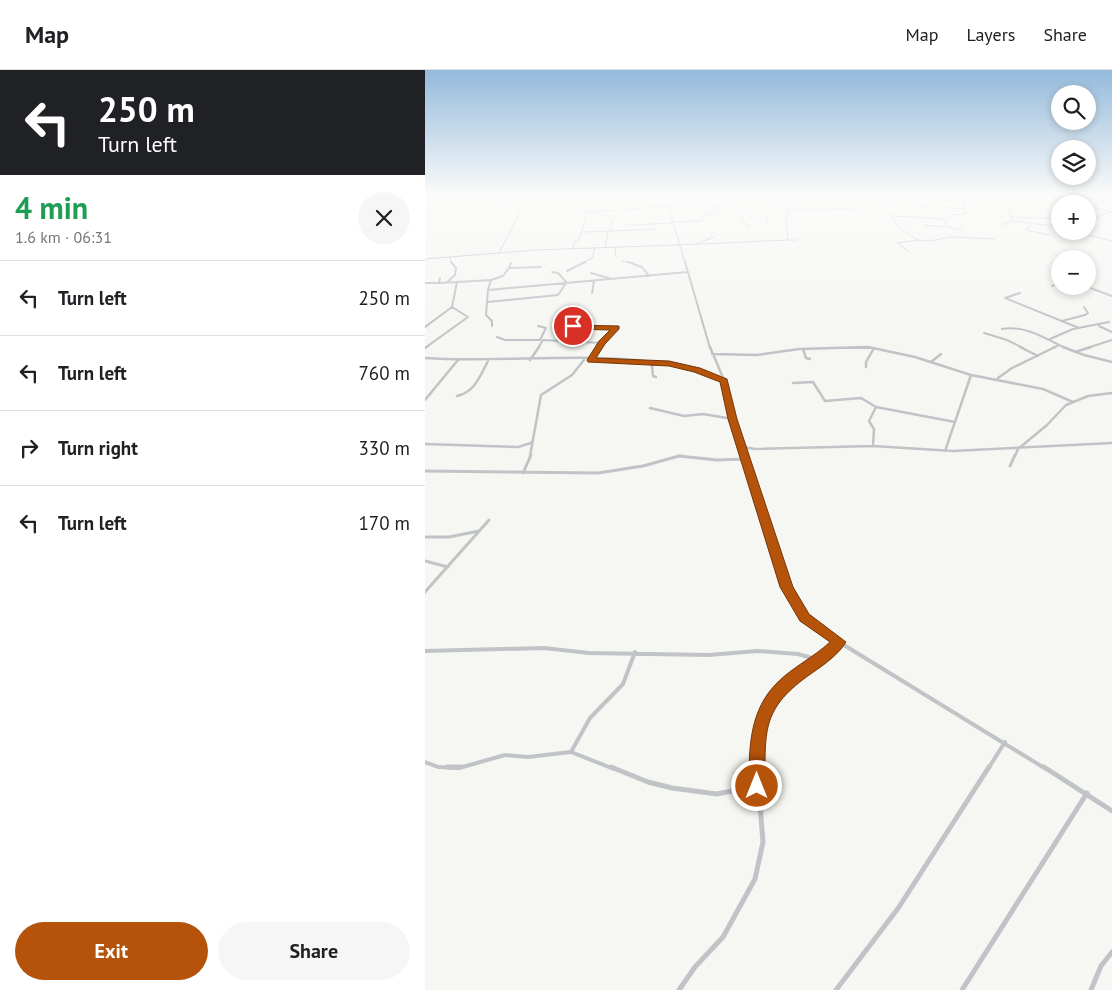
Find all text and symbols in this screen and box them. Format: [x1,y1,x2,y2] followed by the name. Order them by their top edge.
[25,19,69,50] text: Map
[906,23,938,46] text: Map
[966,23,1015,46] text: Layers
[1043,23,1087,46] text: Share
[1051,85,1096,295] map controls
[1051,85,1096,130] button: search
[98,86,195,132] text: 250 m
[15,90,80,155] icon: left
[98,130,177,158] text: Turn left
[1051,140,1096,185] button: layers
[15,188,88,227] text: 4 min
[358,192,410,244] button: close
[1051,195,1096,240] button: +
[15,227,112,247] text: 1.6 km · 06:31
[1051,250,1096,295] button: −
[15,284,43,312] icon: left
[58,286,127,310] text: Turn left
[358,286,410,310] text: 250 m
[552,305,594,347] pin
[559,312,587,340] icon: arrive
[15,359,43,387] icon: left
[58,361,127,385] text: Turn left
[358,361,410,385] text: 760 m
[15,434,43,462] icon: right
[58,436,138,460] text: Turn right
[358,436,410,460] text: 330 m
[15,509,43,537] icon: left
[58,511,127,535] text: Turn left
[358,511,410,535] text: 170 m
[730,759,782,811] position arrow
[15,922,208,980] button: Exit
[218,922,410,980] button: Share

